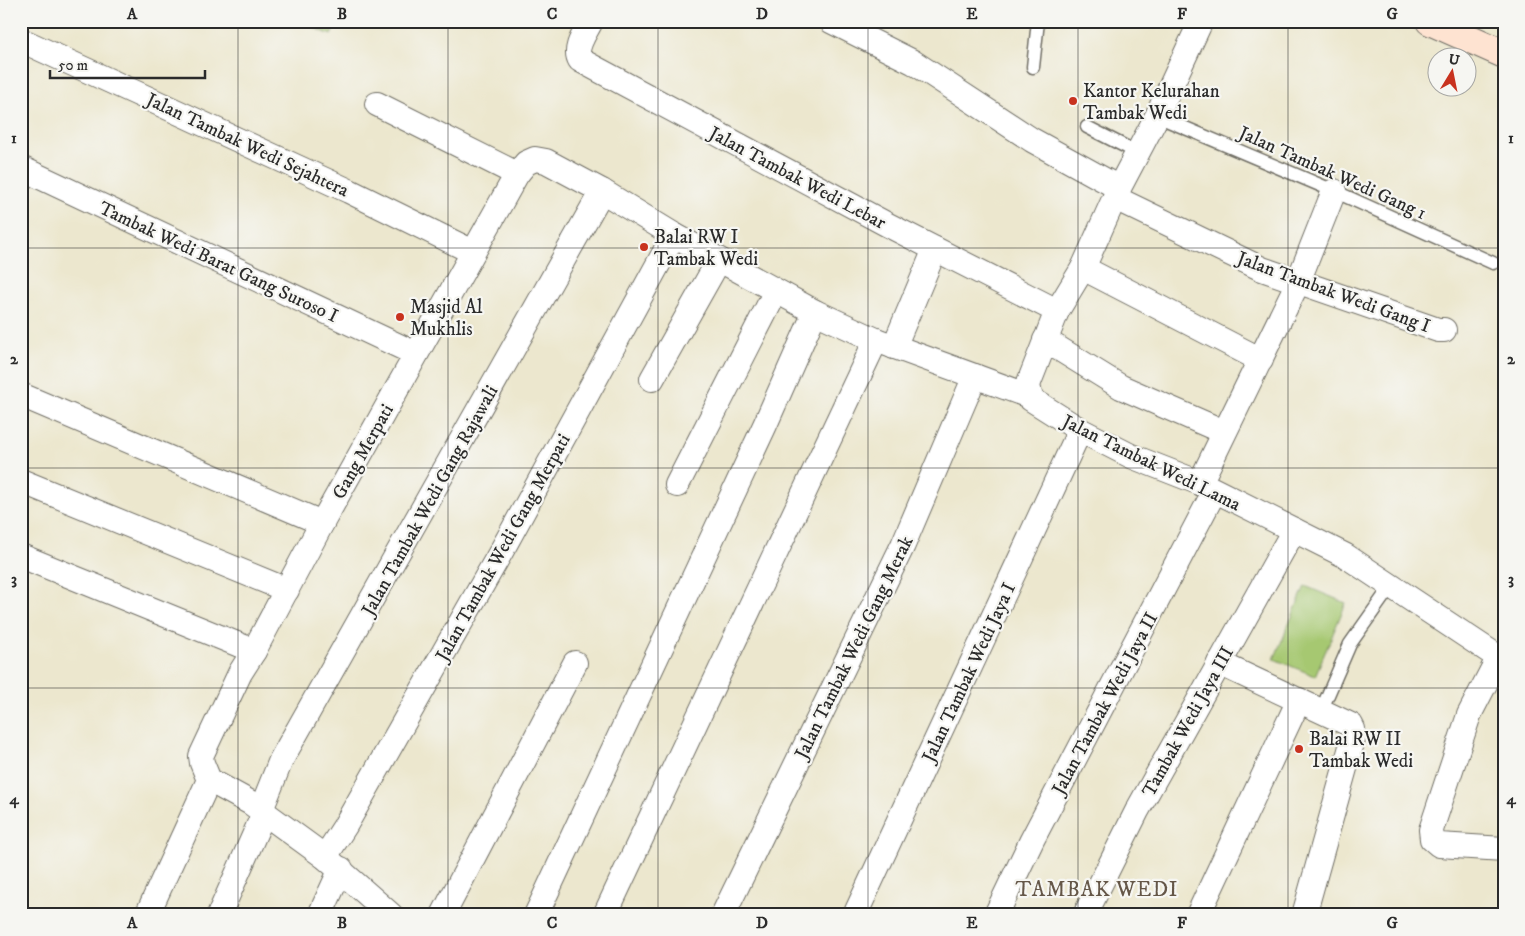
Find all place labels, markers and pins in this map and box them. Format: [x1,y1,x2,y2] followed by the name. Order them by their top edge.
[1083,80,1220,125] place label: Kantor Kelurahan Tambak Wedi
[1067,95,1079,107] marker: Kantor Kelurahan Tambak Wedi
[654,226,758,271] place label: Balai RW I Tambak Wedi
[638,241,650,253] marker: Balai RW I Tambak Wedi
[410,296,483,341] place label: Masjid Al Mukhlis
[394,311,406,323] marker: Masjid Al Mukhlis
[1309,728,1413,773] place label: Balai RW II Tambak Wedi
[1293,743,1305,755] marker: Balai RW II Tambak Wedi

